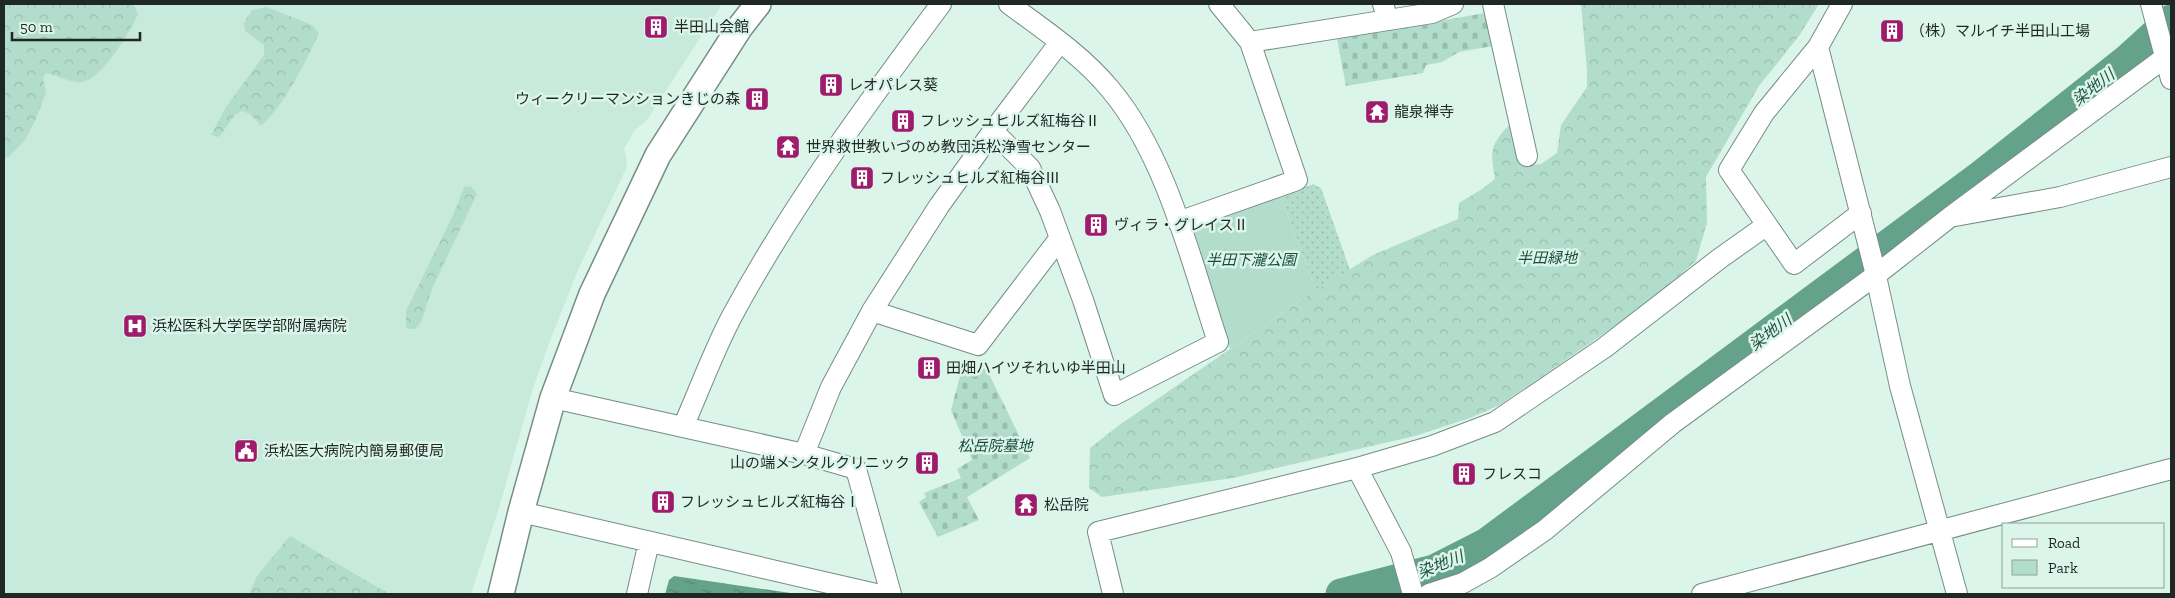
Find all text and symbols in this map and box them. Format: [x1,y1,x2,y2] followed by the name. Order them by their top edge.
[12,10,140,42] scale bar
[643,14,669,40] building icon: 半田山会館
[20,18,53,36] text: 50 m
[674,18,749,36] place label: 半田山会館
[1879,18,1905,44] building icon: （株）マルイチ半田山工場
[1910,22,2090,40] place label: （株）マルイチ半田山工場
[2069,64,2120,110] water label: 染地川
[818,72,844,98] building icon: レオパレス葵
[848,76,938,94] place label: レオパレス葵
[744,86,770,112] building icon: ウィークリーマンションきじの森
[515,90,740,108] place label: ウィークリーマンションきじの森
[1364,99,1390,125] temple icon: 龍泉禅寺
[1394,103,1454,121] place label: 龍泉禅寺
[890,108,916,134] building icon: フレッシュヒルズ紅梅谷Ⅱ
[920,112,1100,130] place label: フレッシュヒルズ紅梅谷Ⅱ
[775,134,801,160] temple icon: 世界救世教いづのめ教団浜松浄雪センター
[806,138,1091,156] place label: 世界救世教いづのめ教団浜松浄雪センター
[849,165,875,191] building icon: フレッシュヒルズ紅梅谷Ⅲ
[880,169,1060,187] place label: フレッシュヒルズ紅梅谷Ⅲ
[1083,212,1109,238] building icon: ヴィラ・グレイスⅡ
[1114,216,1249,234] place label: ヴィラ・グレイスⅡ
[1517,249,1579,267] park label: 半田緑地
[1206,251,1298,269] park label: 半田下瀧公園
[1745,309,1797,354] water label: 染地川
[122,313,148,339] hospital icon: 浜松医科大学医学部附属病院
[152,317,347,335] place label: 浜松医科大学医学部附属病院
[916,355,942,381] building icon: 田畑ハイツそれいゆ半田山
[946,359,1126,377] place label: 田畑ハイツそれいゆ半田山
[957,437,1034,455] park label: 松岳院墓地
[233,438,259,464] public building icon: 浜松医大病院内簡易郵便局
[264,442,444,460] place label: 浜松医大病院内簡易郵便局
[914,450,940,476] building icon: 山の端メンタルクリニック
[730,454,910,472] place label: 山の端メンタルクリニック
[1451,461,1477,487] building icon: フレスコ
[1482,465,1542,483] place label: フレスコ
[650,489,676,515] building icon: フレッシュヒルズ紅梅谷Ⅰ
[1013,492,1039,518] temple icon: 松岳院
[680,493,860,511] place label: フレッシュヒルズ紅梅谷Ⅰ
[1044,496,1089,514] place label: 松岳院
[2002,523,2165,588] legend
[2048,534,2081,552] text: Road
[1414,546,1468,582] water label: 染地川
[2048,559,2078,577] text: Park

